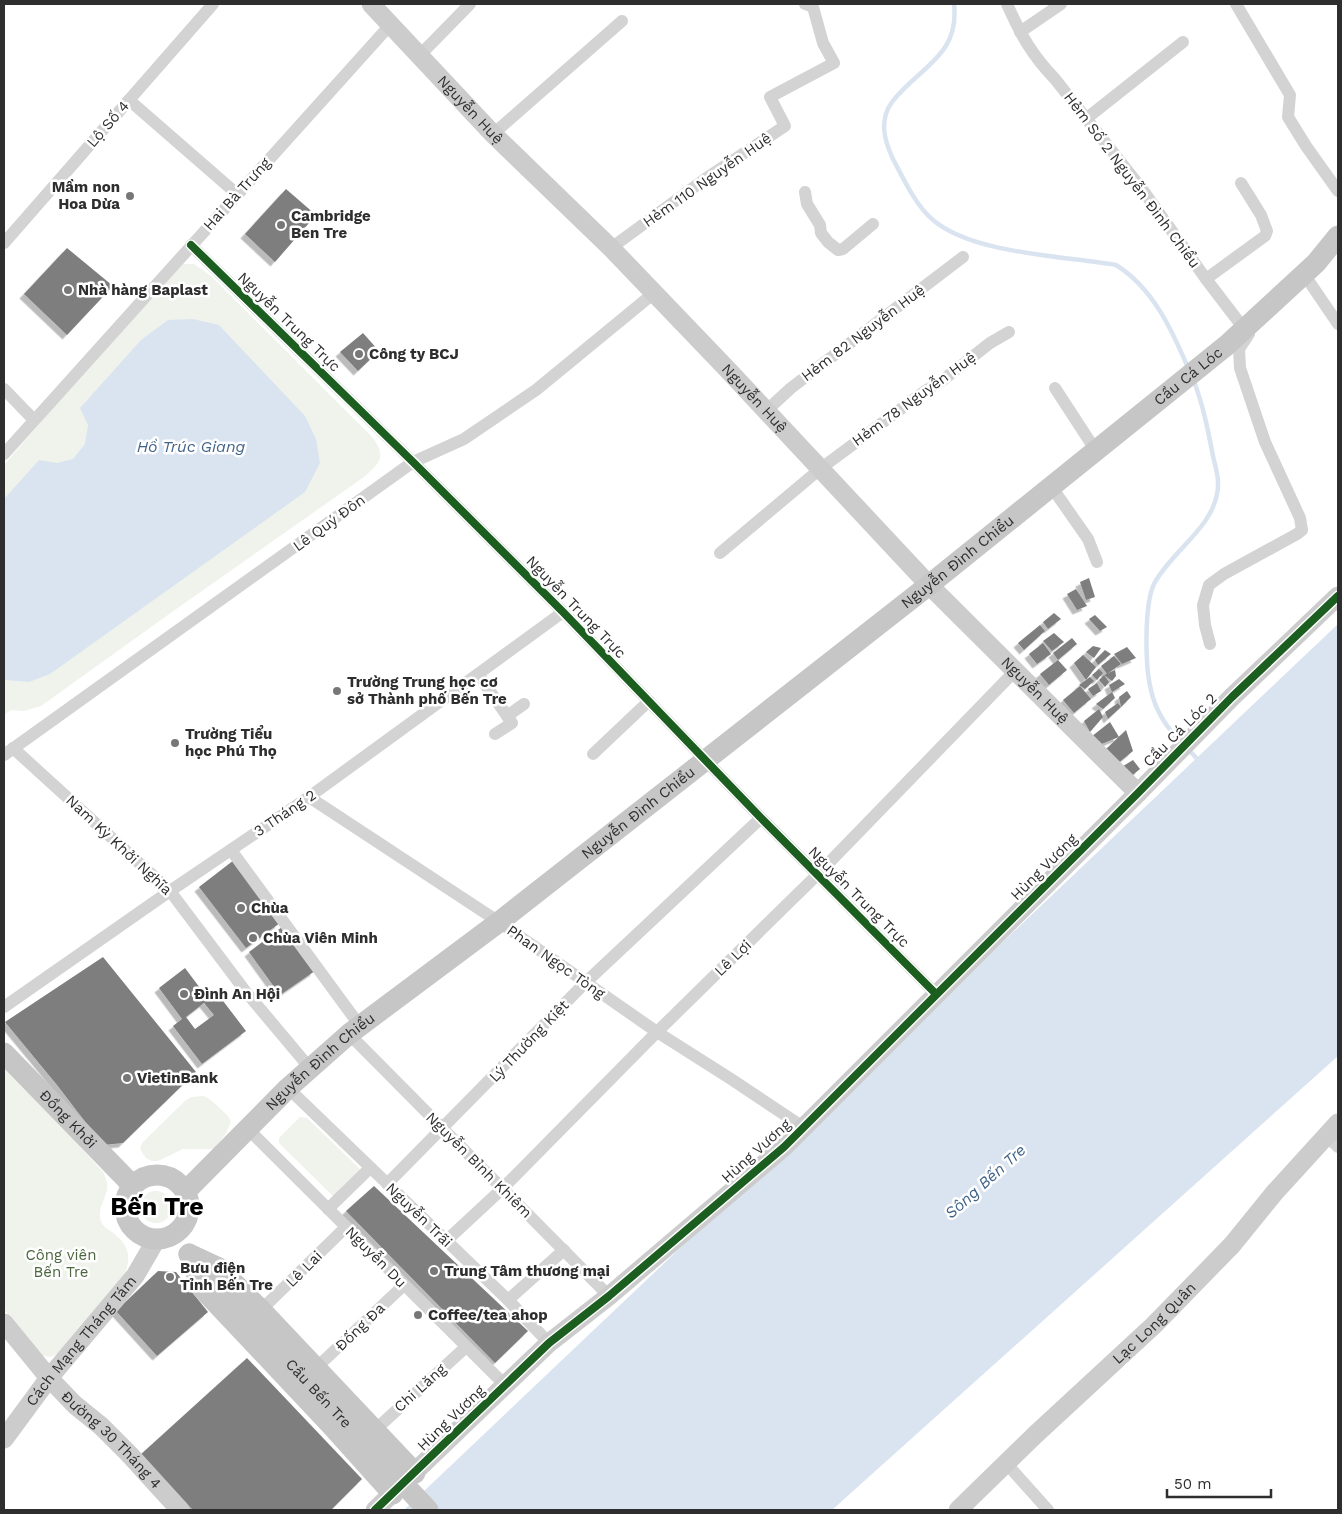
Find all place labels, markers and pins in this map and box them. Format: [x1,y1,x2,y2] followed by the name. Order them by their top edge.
[52,178,120,213] place label: Mầm non Hoa Dừa
[124,190,136,202] marker: Mầm non Hoa Dừa
[291,207,371,242] place label: Cambridge Ben Tre
[275,219,287,231] marker: Cambridge Ben Tre
[78,281,208,299] place label: Nhà hàng Baplast
[62,284,74,296] marker: Nhà hàng Baplast
[369,345,459,363] place label: Công ty BCJ
[353,348,365,360] marker: Công ty BCJ
[347,673,507,708] place label: Trường Trung học cơ sở Thành phố Bến Tre
[331,685,343,697] marker: Trường Trung học cơ sở Thành phố Bến Tre
[185,724,277,760] place label: Trường Tiểu học Phú Thọ
[169,737,181,749] marker: Trường Tiểu học Phú Thọ
[251,899,289,917] place label: Chùa
[235,902,247,914] marker: Chùa
[263,929,378,947] place label: Chùa Viên Minh
[247,932,259,944] marker: Chùa Viên Minh
[194,985,280,1003] place label: Đình An Hội
[178,988,190,1000] marker: Đình An Hội
[137,1069,219,1087] place label: VietinBank
[121,1072,133,1084] marker: VietinBank
[180,1259,273,1294] place label: Bưu điện Tỉnh Bến Tre
[444,1262,610,1280] place label: Trung Tâm thương mại
[428,1265,440,1277] marker: Trung Tâm thương mại
[164,1271,176,1283] marker: Bưu điện Tỉnh Bến Tre
[428,1306,548,1324] place label: Coffee/tea ahop
[412,1309,424,1321] marker: Coffee/tea ahop

